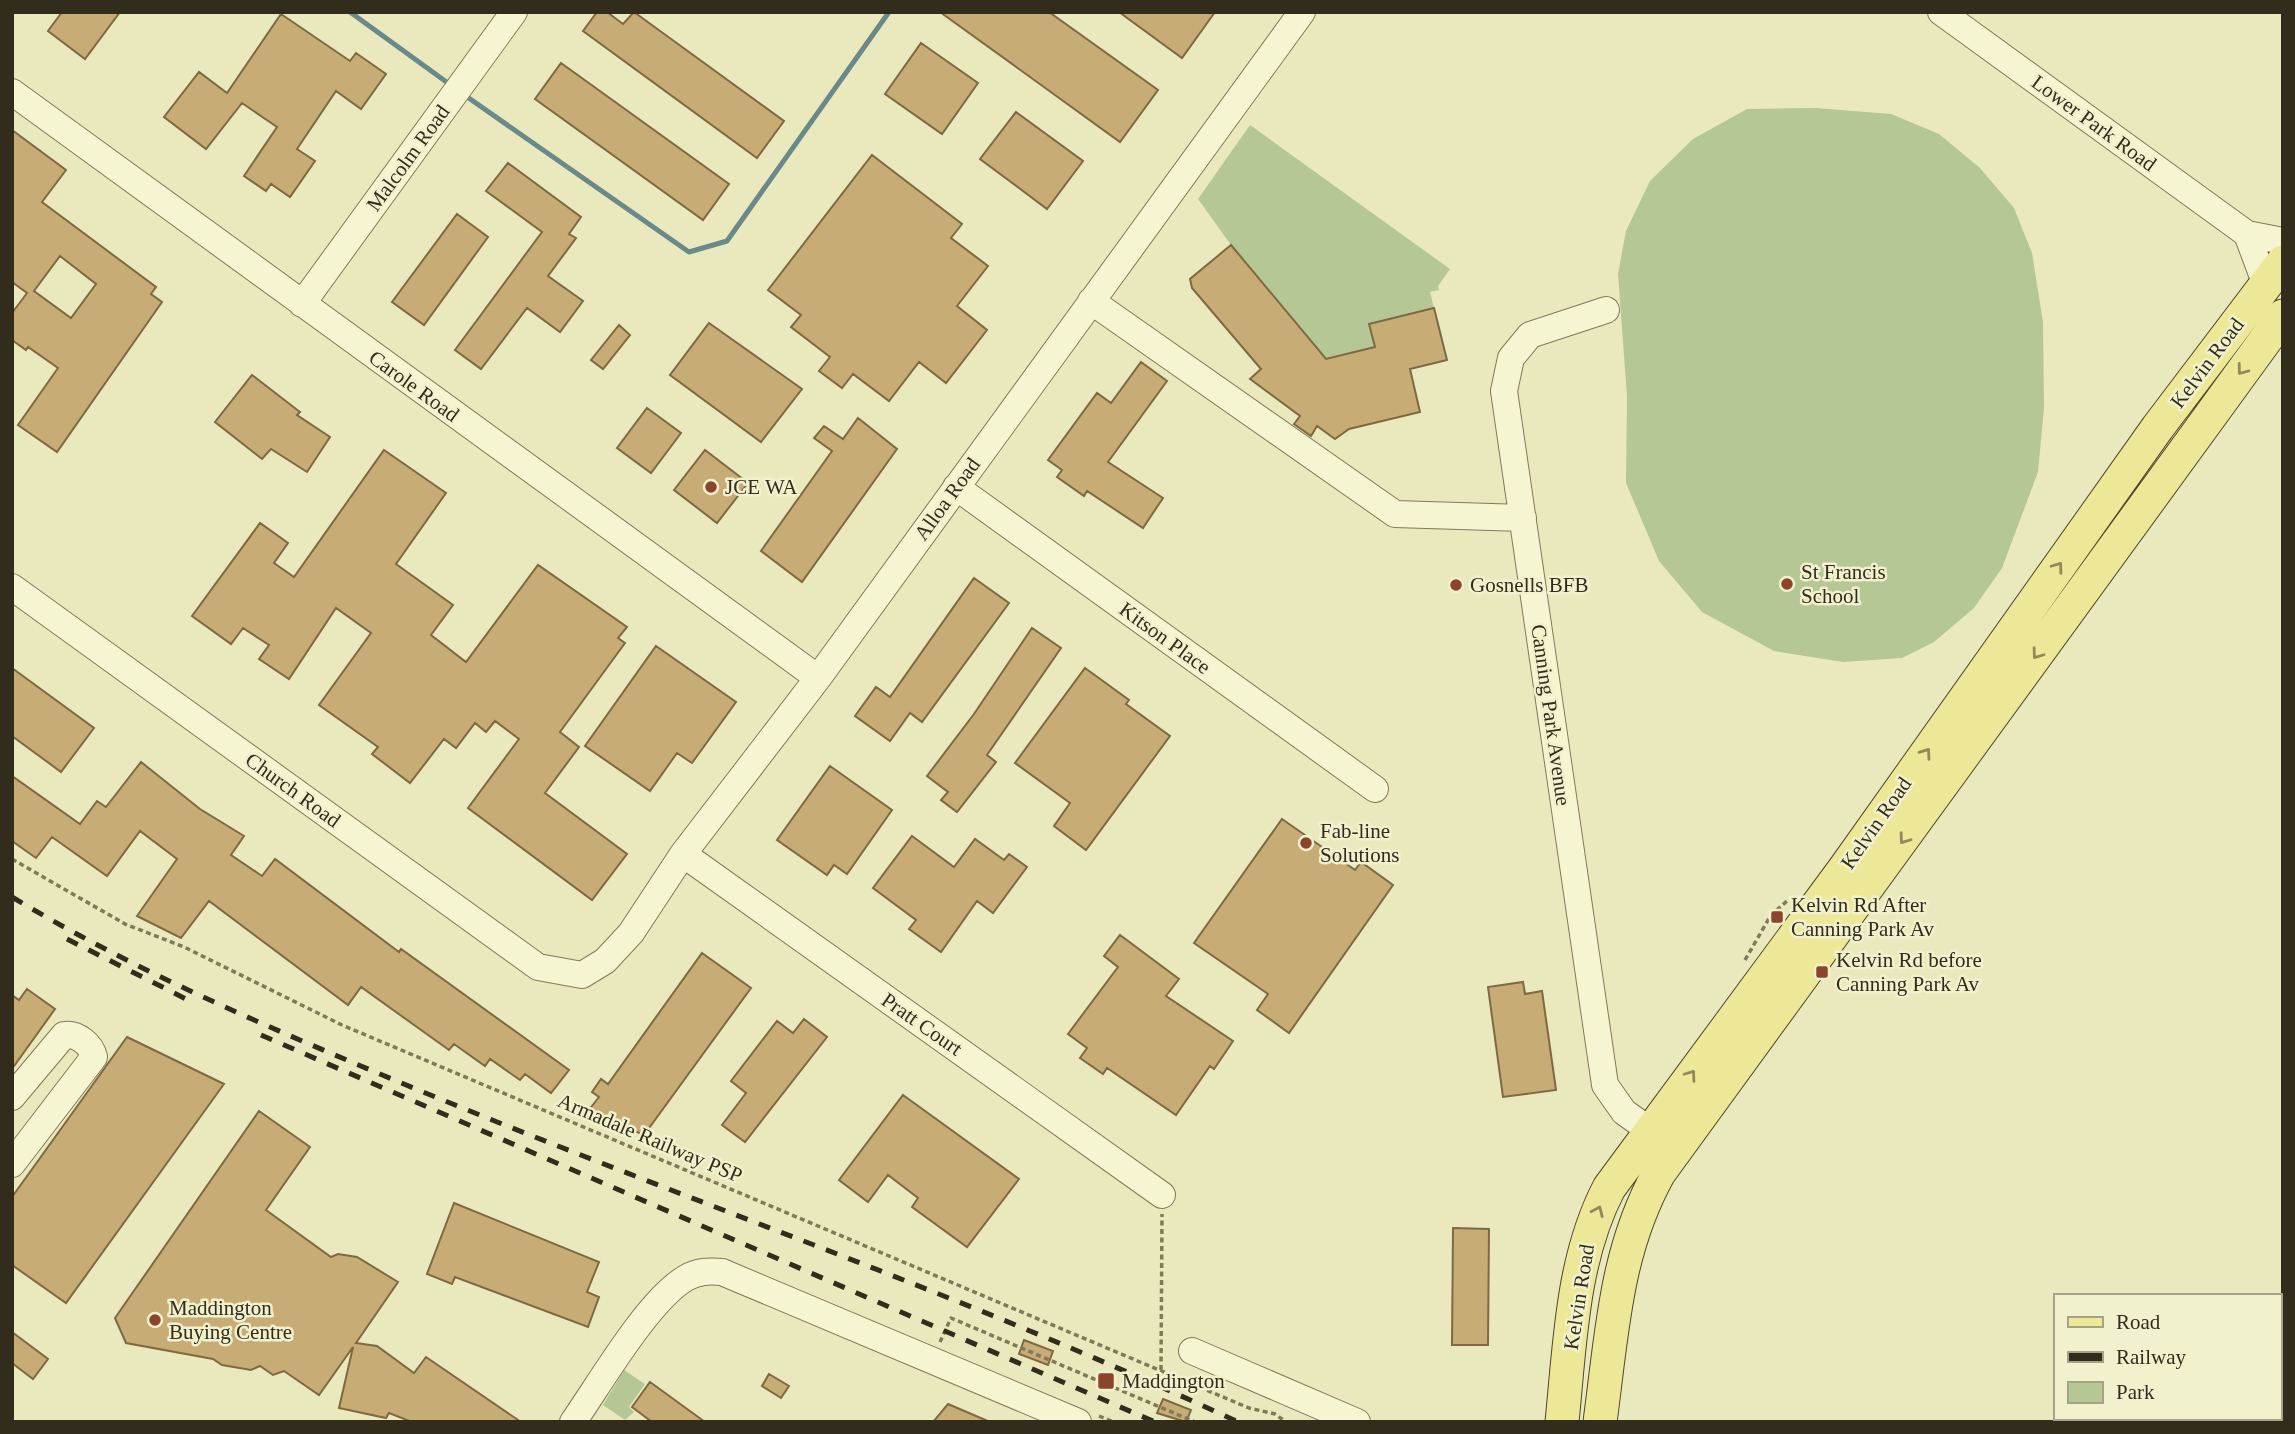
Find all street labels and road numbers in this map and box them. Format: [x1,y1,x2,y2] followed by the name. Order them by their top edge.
[2027,70,2161,177] street label: Lower Park Road
[361,100,455,216] street label: Malcolm Road
[2165,313,2249,413] street label: Kelvin Road
[364,345,464,427] street label: Carole Road
[909,453,985,545] street label: Alloa Road
[1115,597,1215,679] street label: Kitson Place
[1526,623,1576,807] street label: Canning Park Avenue
[241,748,346,833] street label: Church Road
[1836,772,1917,874] street label: Kelvin Road
[877,988,967,1061] street label: Pratt Court
[554,1088,746,1188] street label: Armadale Railway PSP
[1559,1242,1599,1352] street label: Kelvin Road

